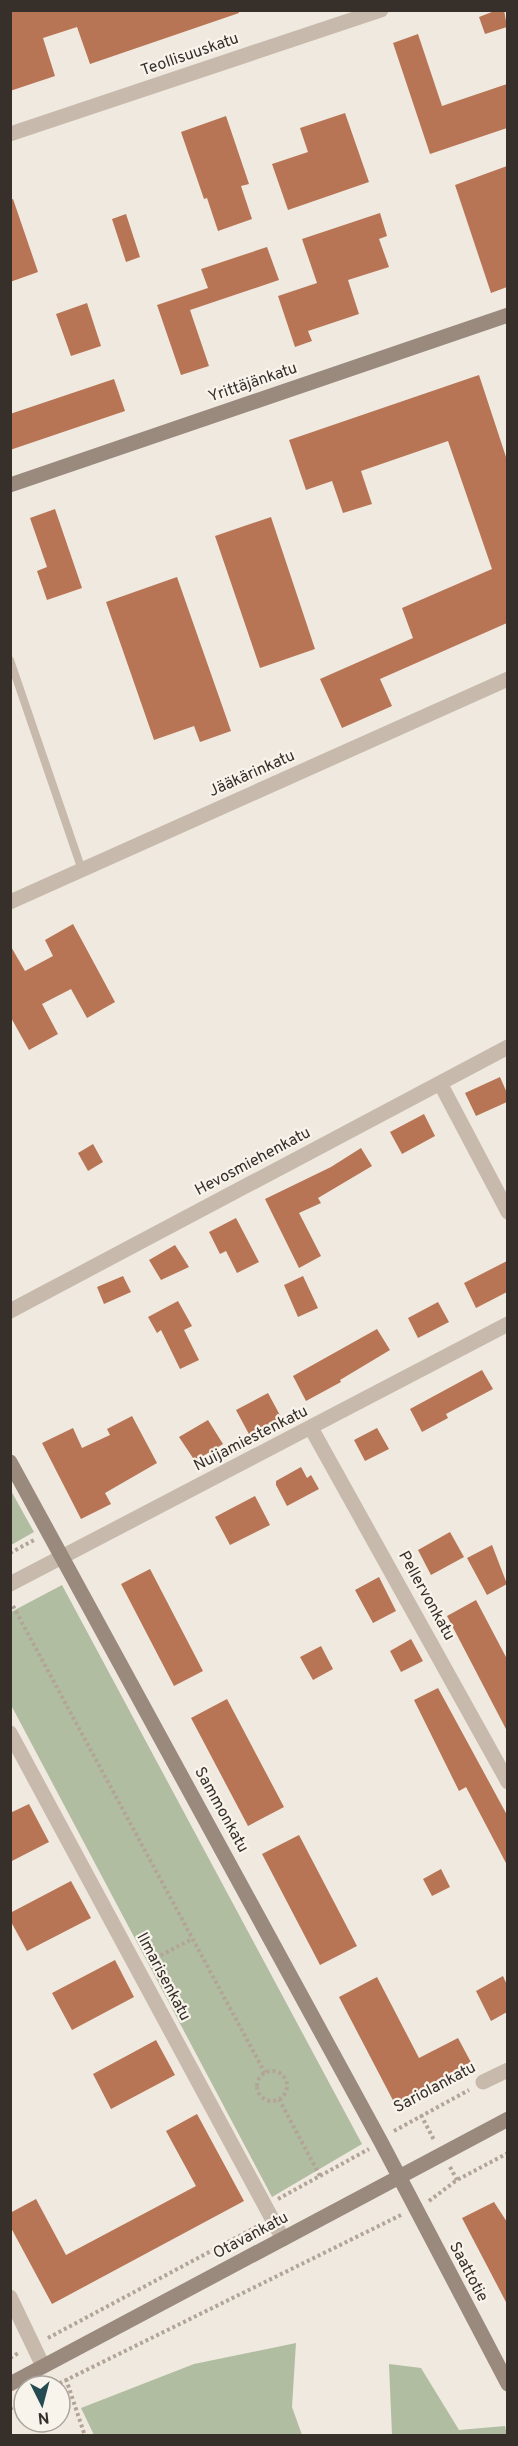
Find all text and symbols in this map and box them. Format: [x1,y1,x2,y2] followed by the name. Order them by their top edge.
[139,29,241,81] street label: Teollisuuskatu
[206,359,300,407] street label: Yrittäjänkatu
[206,746,298,802] street label: Jääkärinkatu
[192,1123,314,1201] street label: Hevosmiehenkatu
[191,1402,311,1476] street label: Nuijamiestenkatu
[393,1548,459,1644] street label: Pellervonkatu
[189,1764,253,1856] street label: Sammonkatu
[131,1929,195,2025] street label: Ilmarisenkatu
[391,2058,479,2118] street label: Sariolankatu
[210,2208,292,2264] street label: Otavankatu
[444,2239,492,2305] street label: Saattotie
[12,2374,72,2434] north arrow
[37,2406,50,2427] text: N

